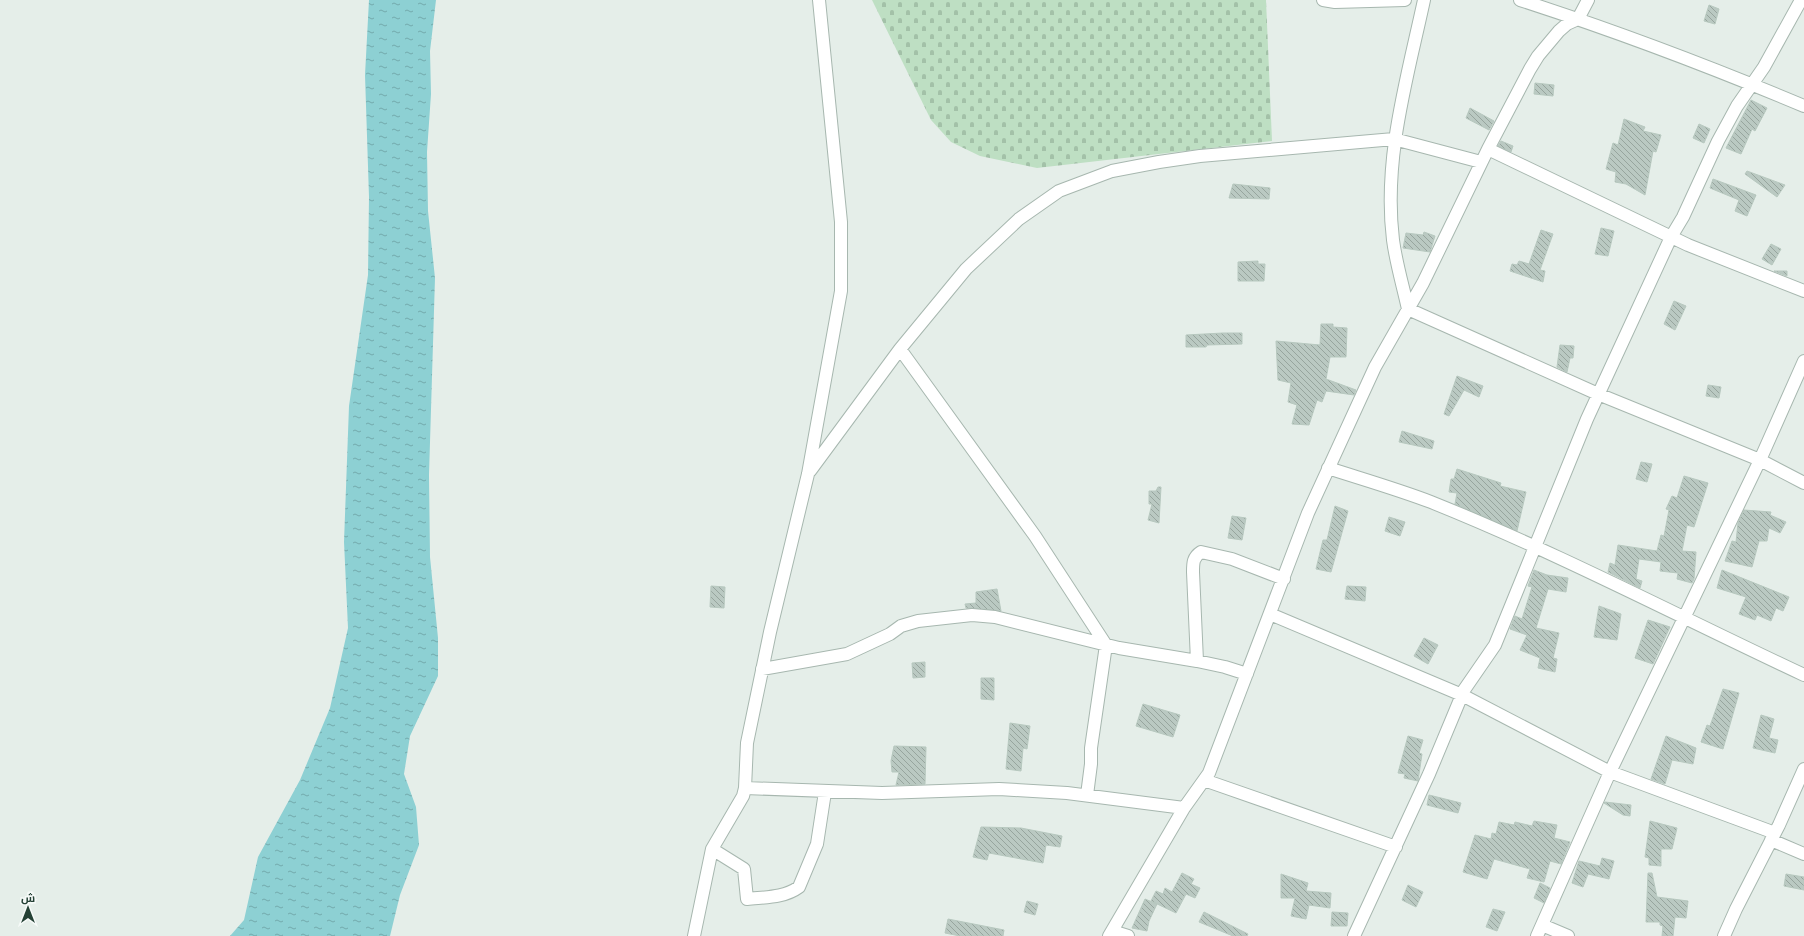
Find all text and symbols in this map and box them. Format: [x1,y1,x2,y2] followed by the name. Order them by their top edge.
[8,888,48,928] north arrow
[21,891,35,905] text: ش

